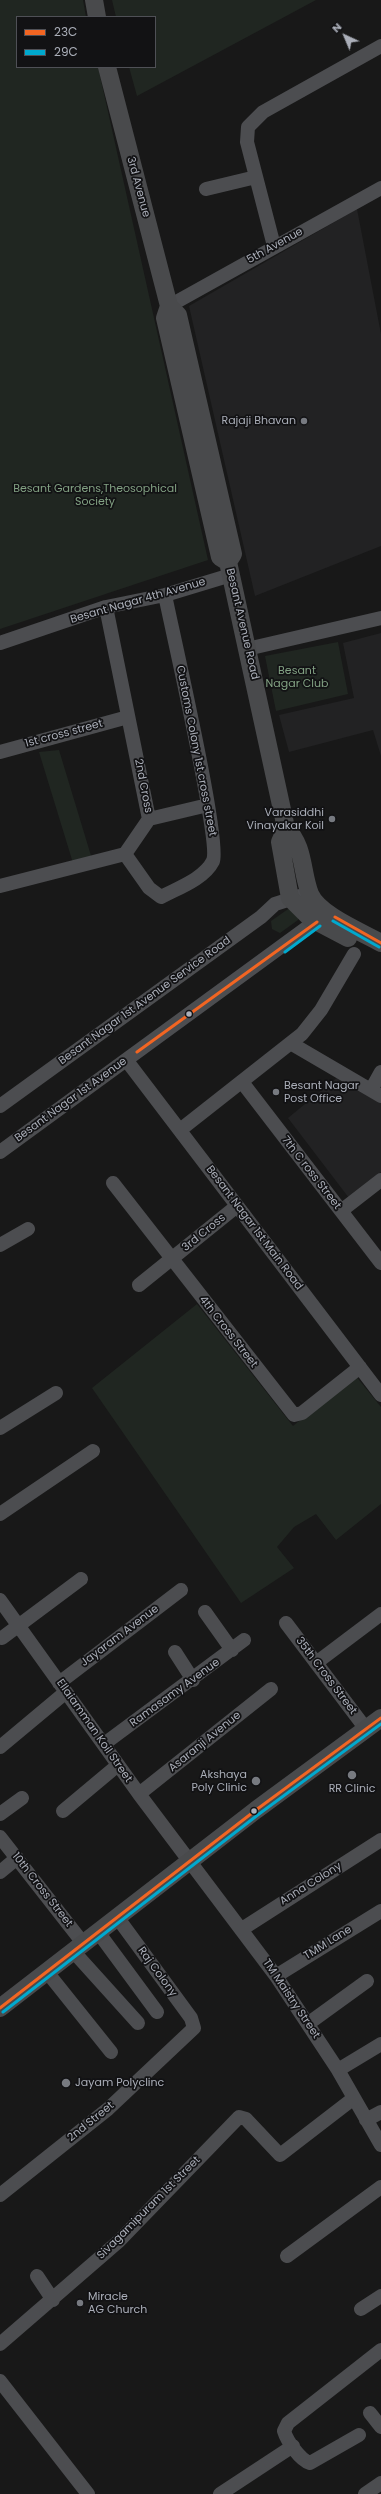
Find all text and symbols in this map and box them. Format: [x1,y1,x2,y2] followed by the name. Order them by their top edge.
[16,16,156,68] legend
[325,16,365,56] north arrow
[328,19,345,36] text: N
[54,23,77,40] text: 23C
[54,43,78,60] text: 29C
[124,155,152,219] street label: 3rd Avenue
[245,225,305,267] street label: 5th Avenue
[221,414,296,428] place label: Rajaji Bhavan
[299,416,309,426] marker: Rajaji Bhavan
[13,482,177,508] park label: Besant Gardens,Theosophical Society
[223,567,261,681] street label: Besant Avenue Road
[69,575,207,627] street label: Besant Nagar 4th Avenue
[173,664,219,838] street label: Customs Colony 1st cross street
[266,664,328,690] park label: Besant Nagar Club
[24,717,104,751] street label: 1st cross street
[131,758,155,814] street label: 2nd Cross
[247,806,324,832] place label: Varasiddhi Vinayakar Koil
[327,814,337,824] marker: Varasiddhi Vinayakar Koil
[56,934,234,1068] street label: Besant Nagar 1st Avenue Service Road
[184,1009,194,1019] unlabelled marker
[12,1055,130,1145] street label: Besant Nagar 1st Avenue
[284,1079,359,1105] place label: Besant Nagar Post Office
[271,1087,281,1097] marker: Besant Nagar Post Office
[278,1134,344,1212] street label: 7th C ross Street
[203,1163,305,1293] street label: Besant Nagar 1st Main Road
[180,1211,228,1255] street label: 3rd Cross
[196,1294,260,1370] street label: 4th Cross Street
[78,1602,162,1670] street label: Jayaram Avenue
[293,1635,359,1717] street label: 35th Cross Street
[128,1656,222,1730] street label: Ramasamy Avenue
[53,1677,135,1785] street label: Ellaiamman Koil Street
[166,1709,244,1775] street label: Asaranji Avenue
[191,1768,247,1794] place label: Akshaya Poly Clinic
[346,1769,358,1781] marker: RR Clinic
[250,1775,262,1787] marker: Akshaya Poly Clinic
[329,1782,375,1796] place label: RR Clinic
[249,1806,259,1816] unlabelled marker
[9,1850,75,1930] street label: 10th Cross Street
[278,1860,344,1908] street label: Anna Colony
[302,1923,354,1963] street label: TMM Lane
[135,1945,179,1999] street label: Raj Colony
[259,1957,323,2041] street label: TM Maistry Street
[75,2076,164,2090] place label: Jayam Polyclinc
[60,2077,72,2089] marker: Jayam Polyclinc
[65,2099,117,2145] street label: 2nd Street
[95,2154,203,2262] street label: Sivagamipuram 1st Street
[88,2290,147,2316] place label: Miracle AG Church
[75,2298,85,2308] marker: Miracle AG Church

